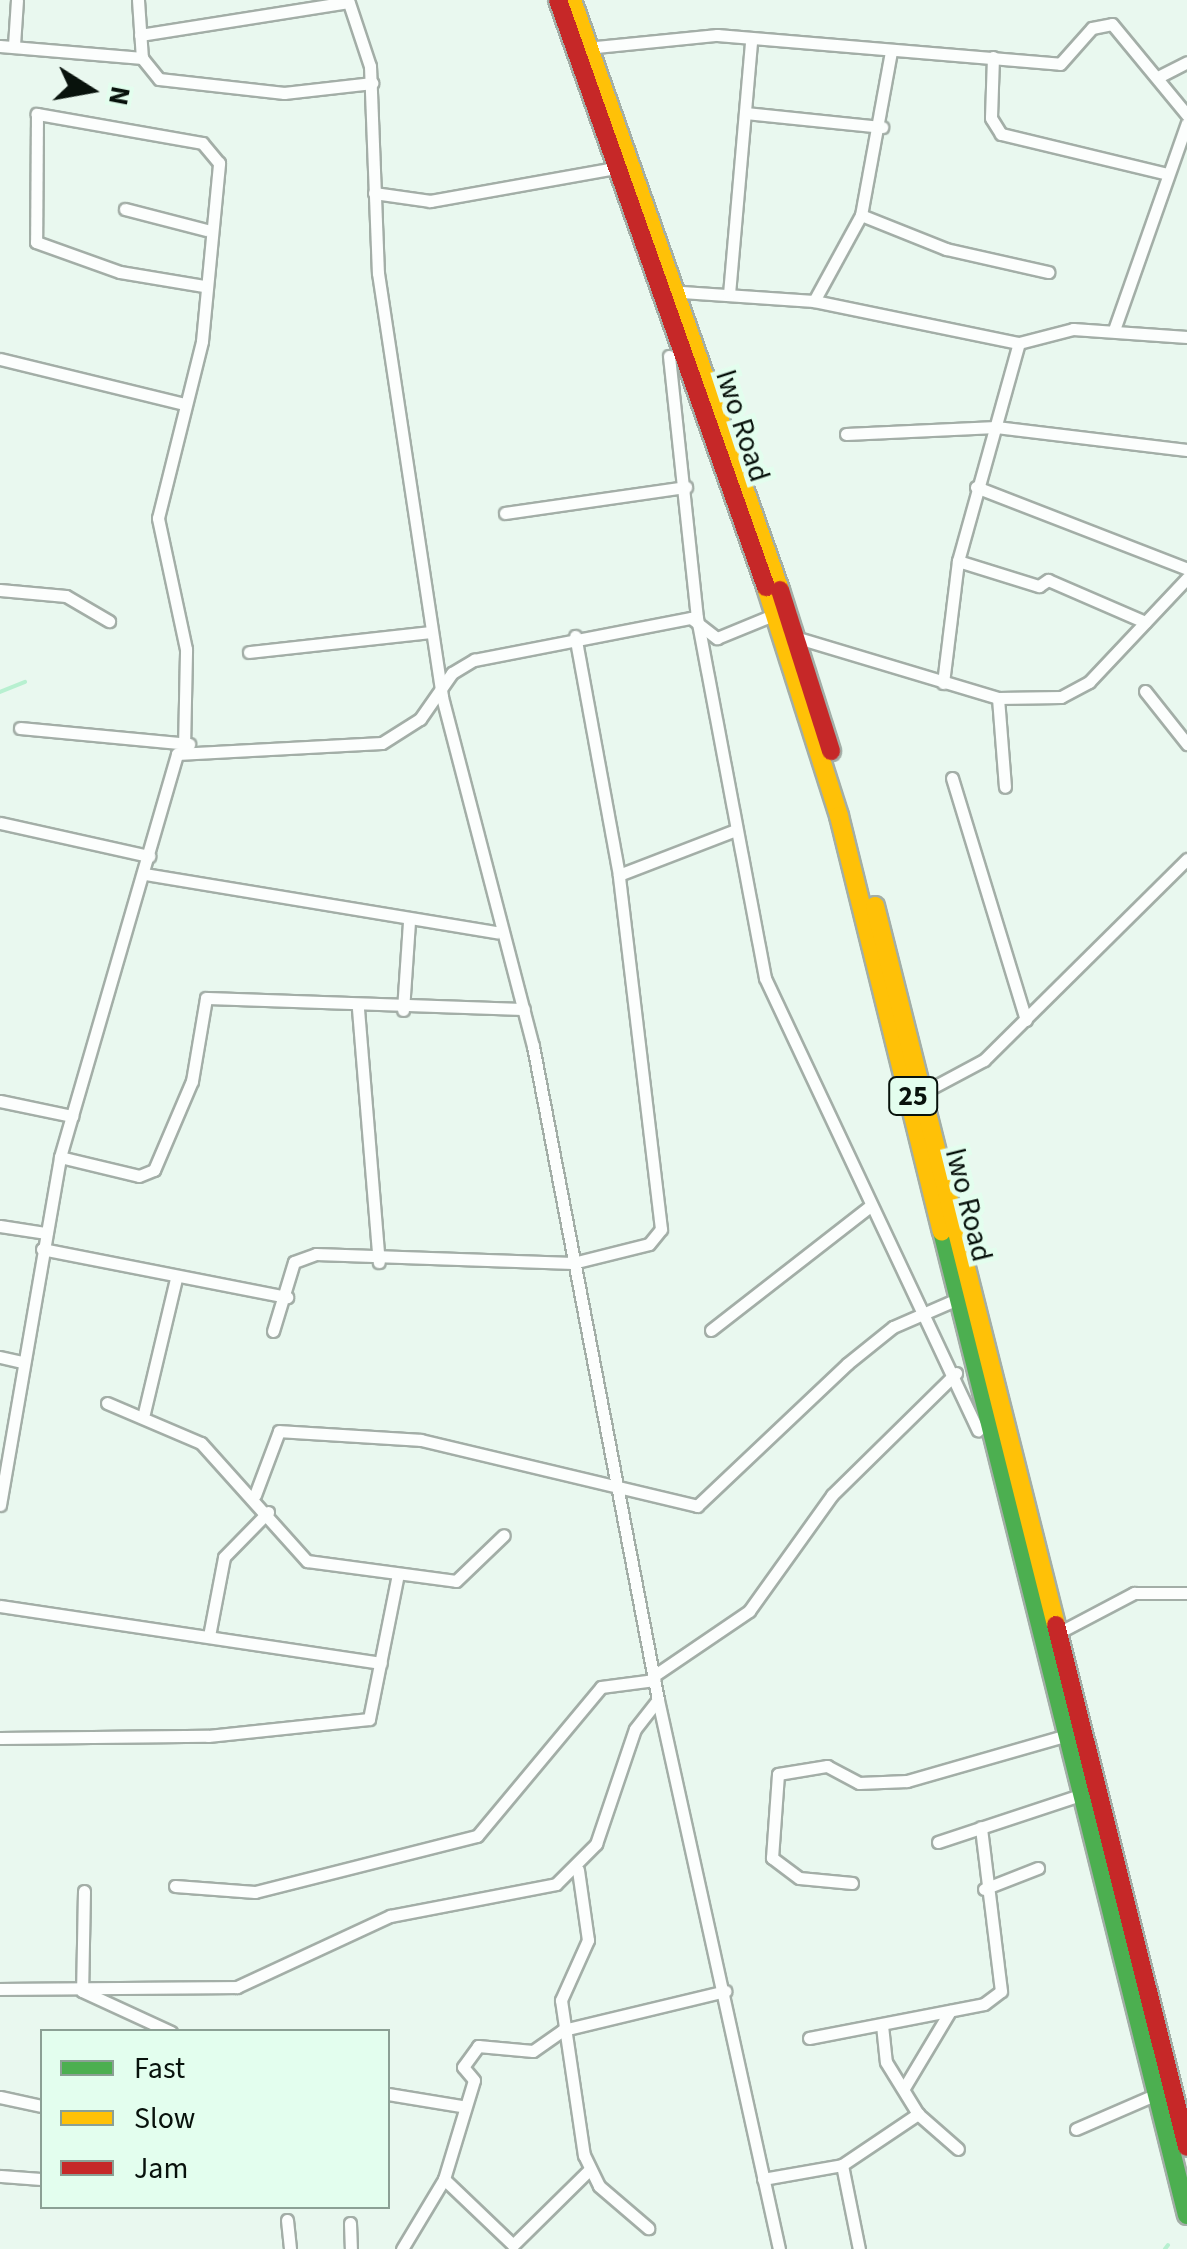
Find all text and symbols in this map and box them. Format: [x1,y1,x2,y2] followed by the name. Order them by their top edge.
[40,40,140,140] north arrow
[98,83,141,109] text: N
[707,365,777,487] street label: Iwo Road
[888,1073,938,1119] road number: 25
[937,1144,999,1266] street label: Iwo Road
[40,2029,390,2209] legend
[134,2047,185,2090] text: Fast
[134,2097,195,2140] text: Slow
[134,2147,188,2190] text: Jam

